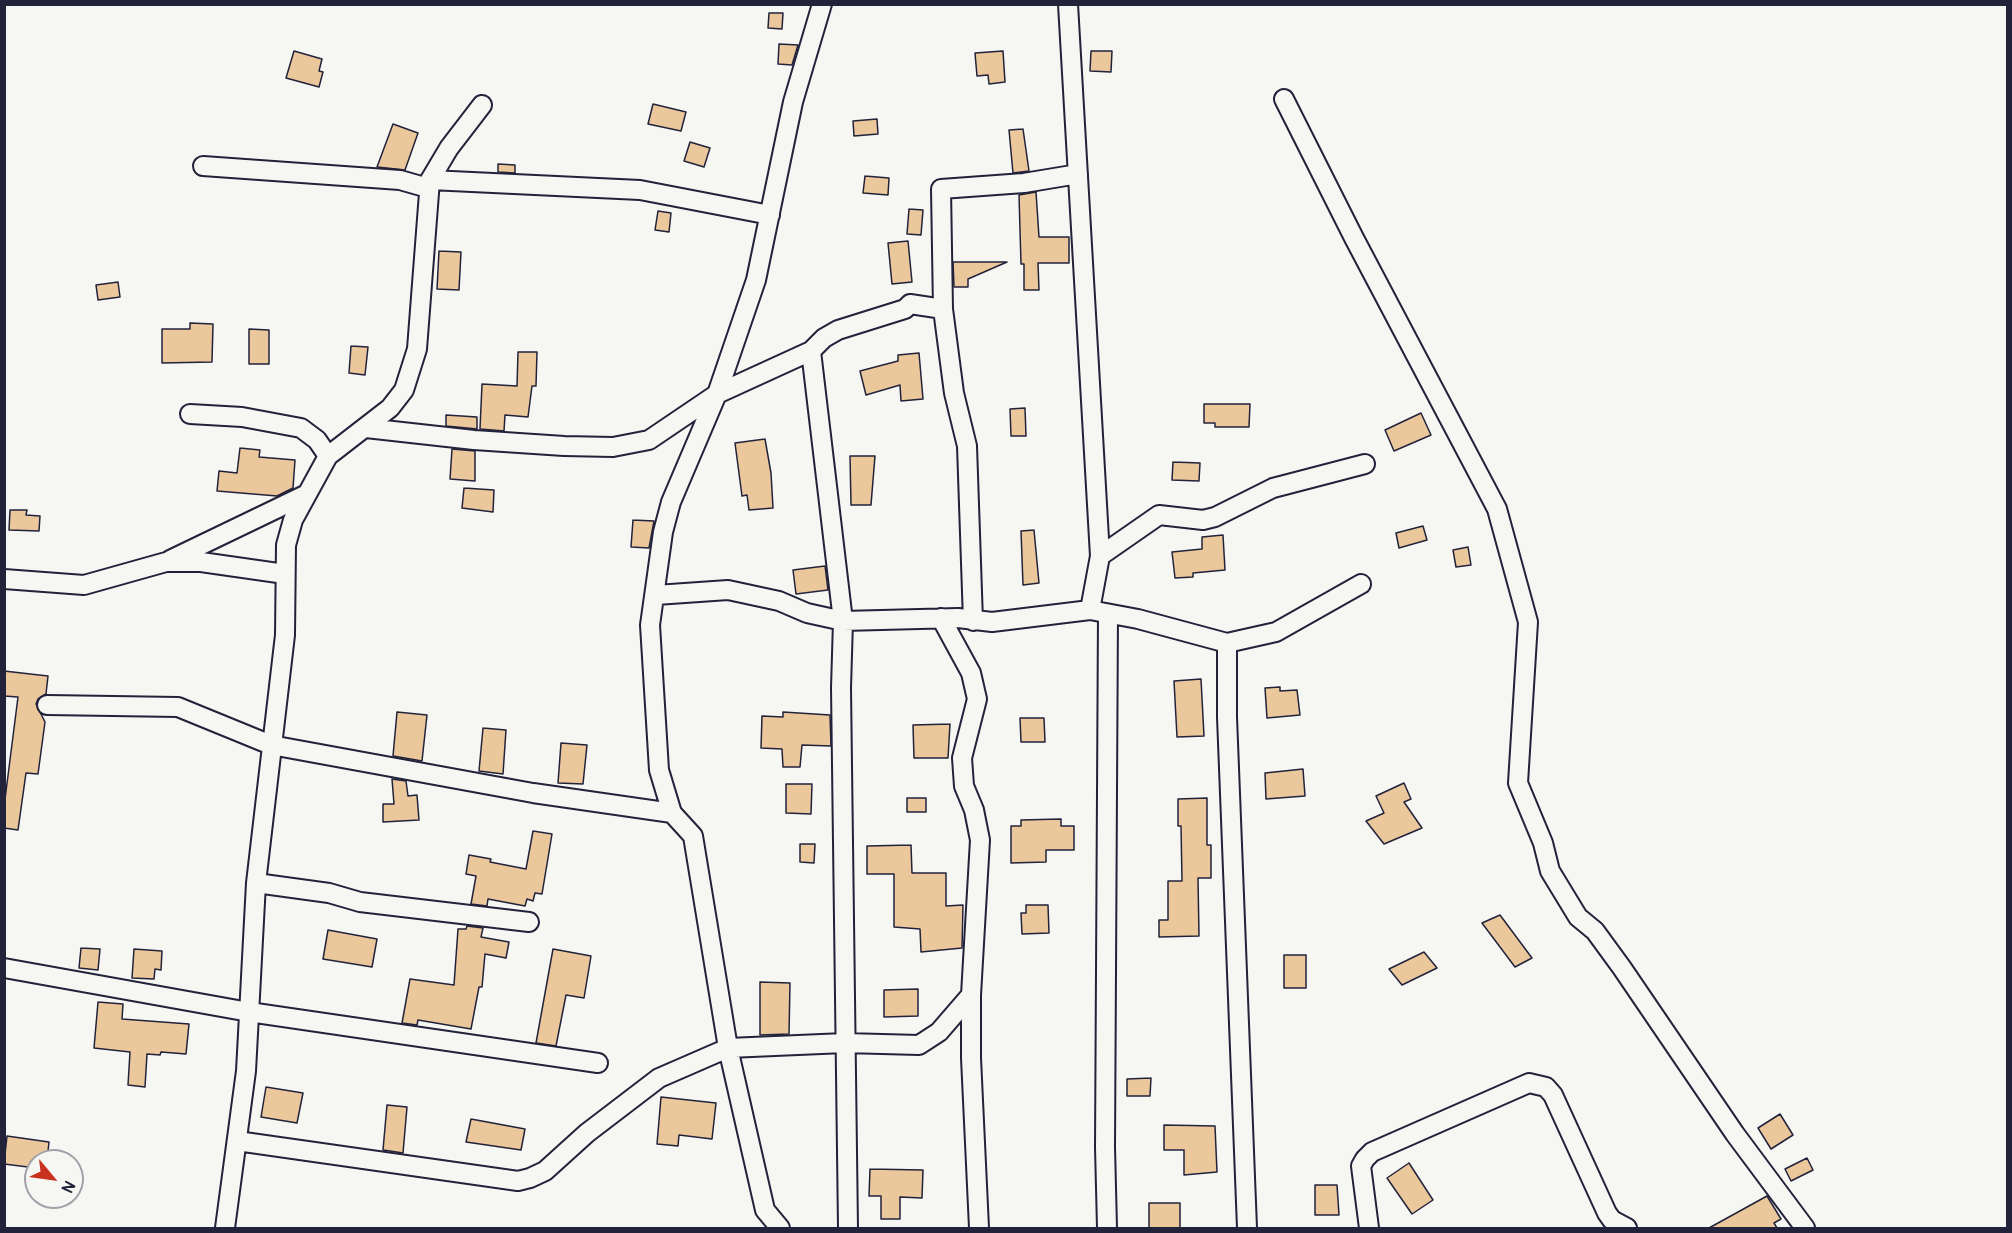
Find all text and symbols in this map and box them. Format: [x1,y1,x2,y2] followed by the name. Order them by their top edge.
[24,1149,84,1209] north arrow
[57,1177,79,1196] text: N

